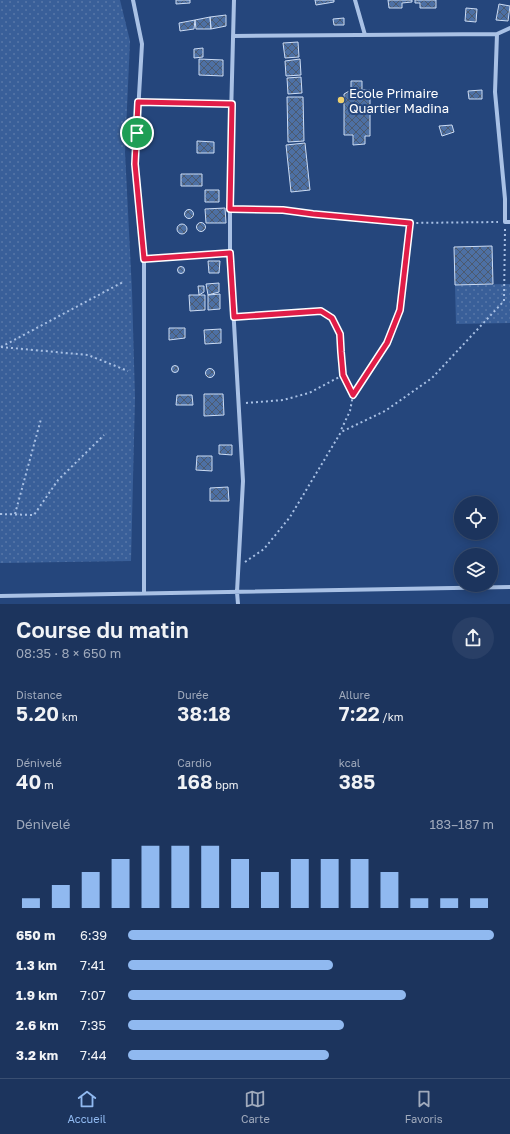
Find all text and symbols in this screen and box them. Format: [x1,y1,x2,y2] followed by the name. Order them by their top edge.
[349,85,449,116] place label: Ecole Primaire Quartier Madina
[336,95,346,105] marker: Ecole Primaire Quartier Madina
[120,116,154,150] pin
[126,122,148,144] icon: arrive
[454,496,498,592] map controls
[454,496,498,540] button: locate
[454,548,498,592] button: layers
[16,616,189,643] text: Course du matin
[452,617,494,659] button: share
[16,645,121,661] text: 08:35 · 8 × 650 m
[16,688,62,701] text: Distance
[177,688,209,701] text: Durée
[339,688,370,701] text: Allure
[16,701,59,725] text: 5.20
[177,701,231,725] text: 38:18
[339,701,380,725] text: 7:22
[59,710,78,723] text: km
[380,710,404,723] text: /km
[16,756,62,769] text: Dénivelé
[177,756,212,769] text: Cardio
[339,756,360,769] text: kcal
[16,769,41,793] text: 40
[177,769,212,793] text: 168
[339,769,375,793] text: 385
[41,778,54,791] text: m
[212,778,238,791] text: bpm
[16,816,70,832] text: Dénivelé
[429,816,494,832] text: 183–187 m
[16,927,55,943] text: 650 m
[80,927,107,943] text: 6:39
[16,957,57,973] text: 1.3 km
[80,957,105,973] text: 7:41
[16,987,57,1003] text: 1.9 km
[80,987,106,1003] text: 7:07
[16,1017,59,1033] text: 2.6 km
[80,1017,106,1033] text: 7:35
[16,1047,58,1063] text: 3.2 km
[80,1047,107,1063] text: 7:44
[67,1088,106,1125] tab: Accueil
[241,1088,270,1125] tab: Carte
[405,1088,443,1125] tab: Favoris

